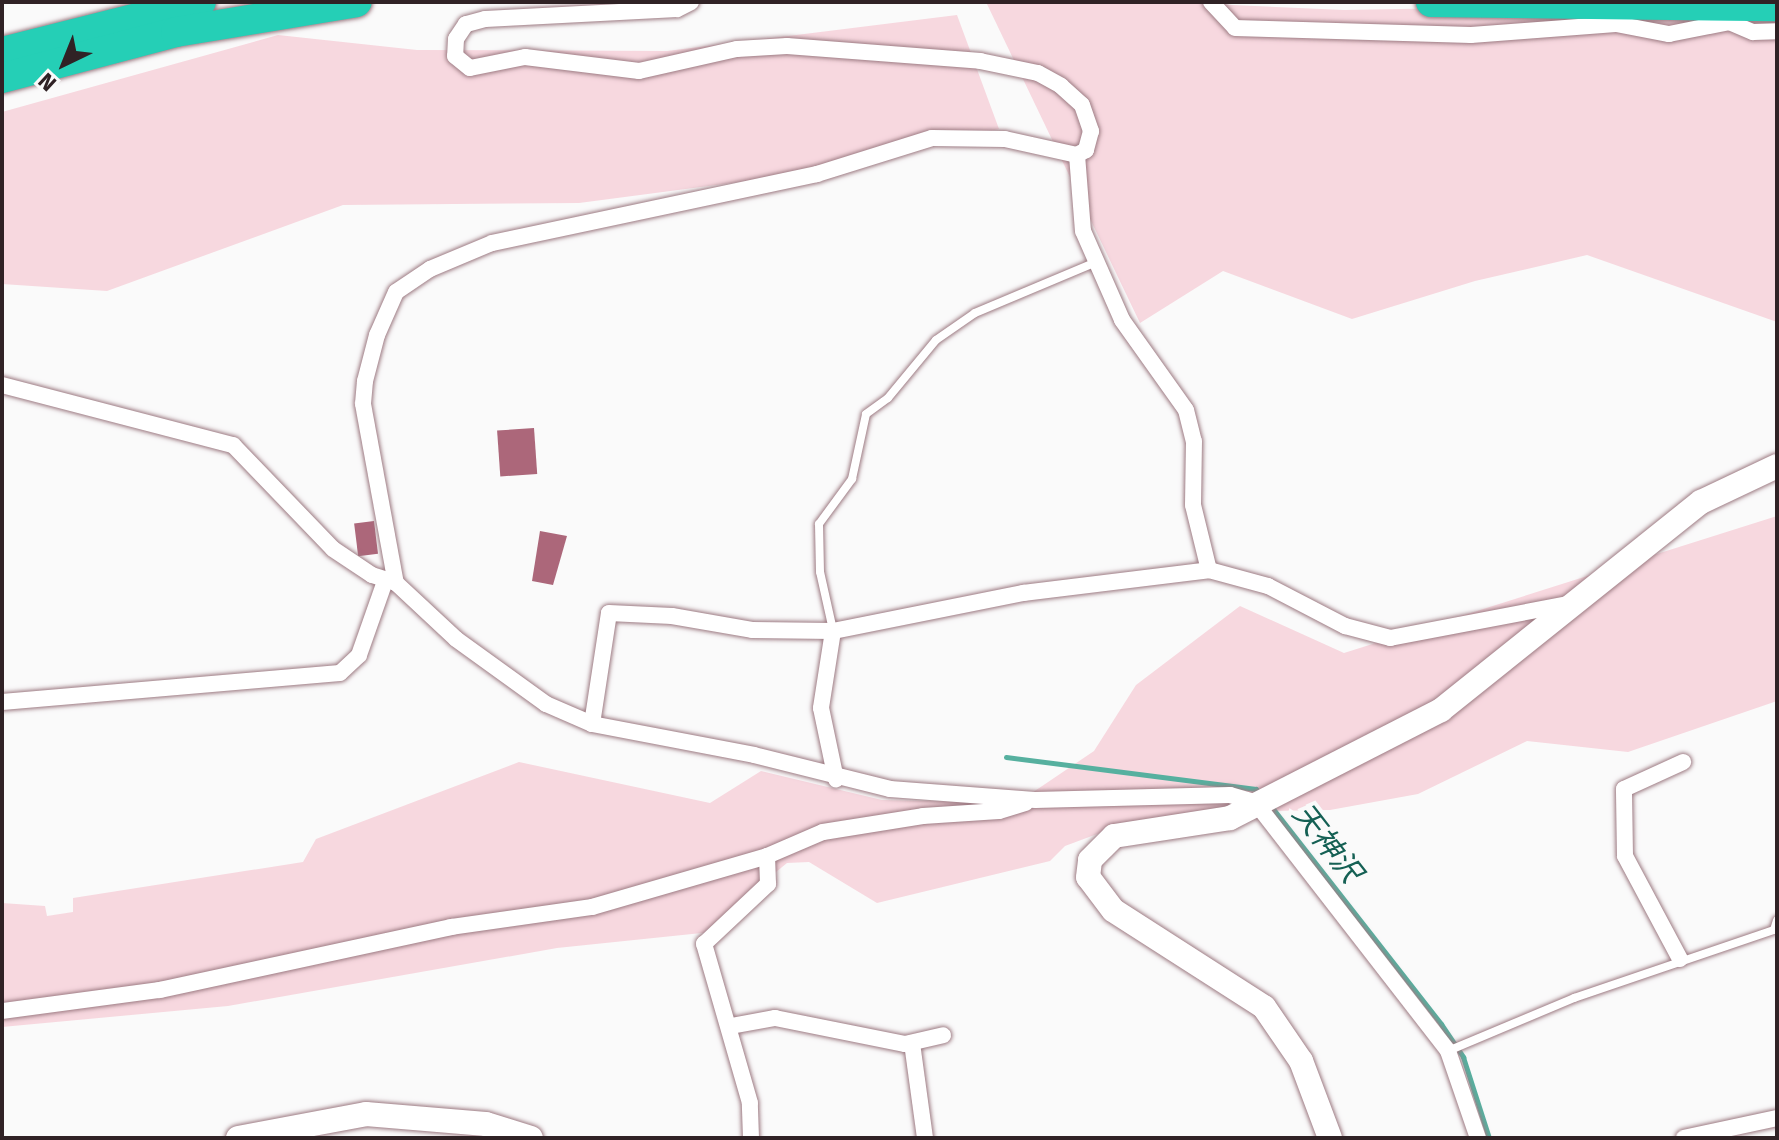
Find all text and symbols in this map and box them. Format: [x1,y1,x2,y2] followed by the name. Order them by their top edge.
[24,24,104,104] north arrow
[33,67,62,97] text: N
[1285,796,1369,890] water label: 天神沢

